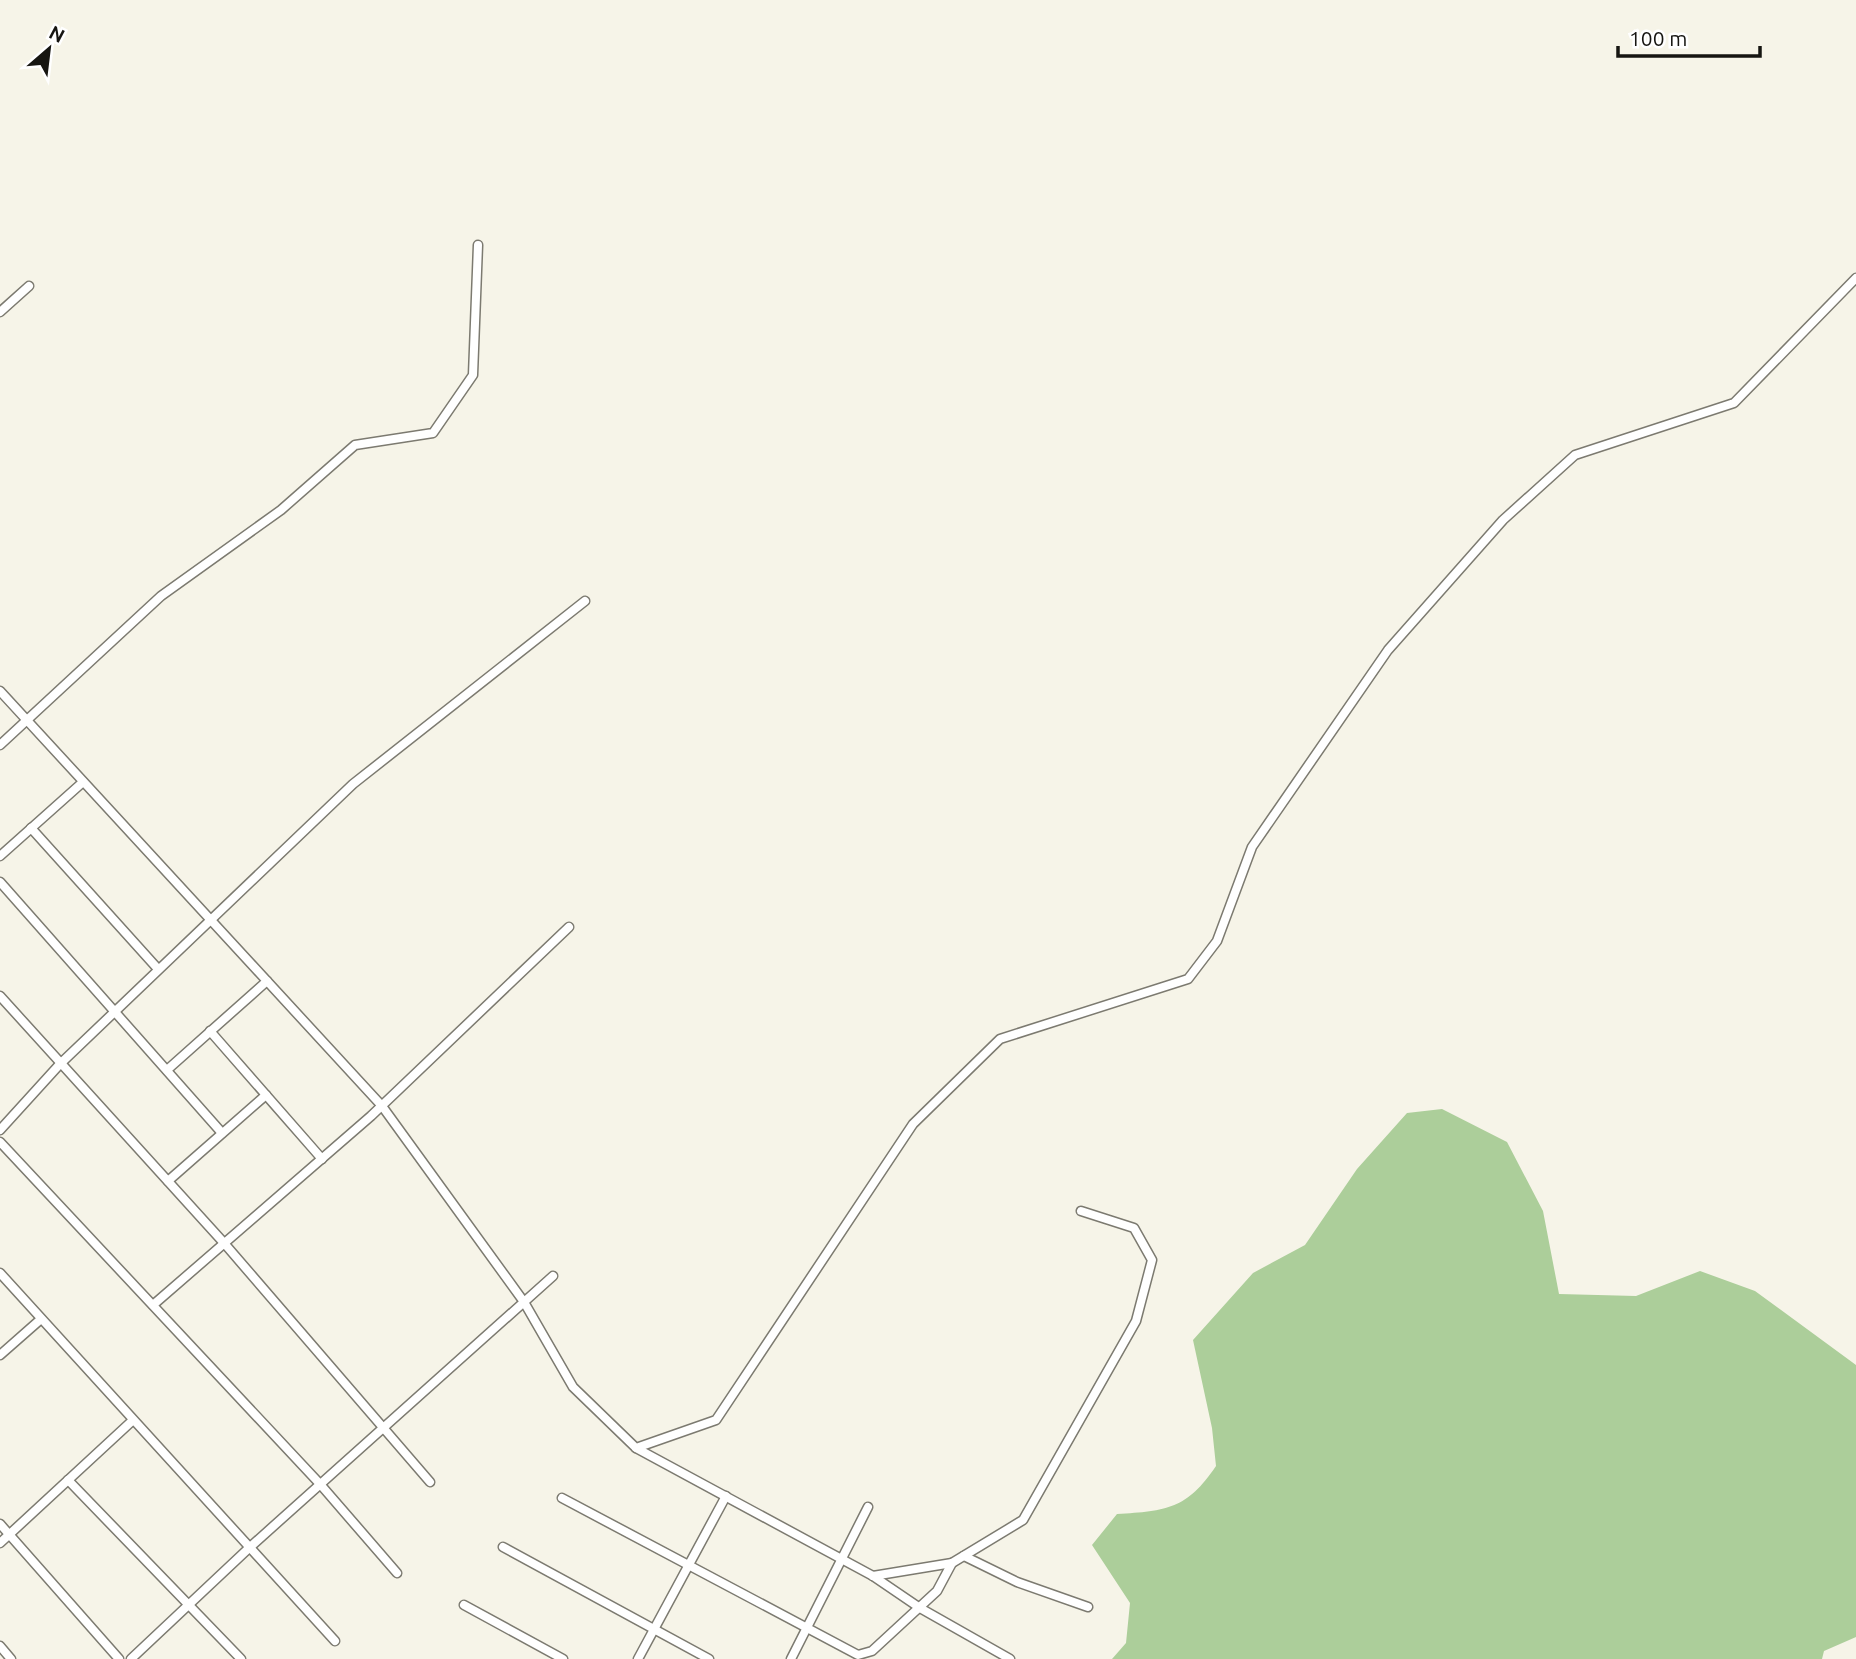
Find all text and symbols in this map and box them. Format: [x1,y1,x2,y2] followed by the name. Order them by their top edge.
[14,14,84,84] north arrow
[1618,14,1760,58] scale bar
[46,21,68,47] text: N
[1629,26,1687,50] text: 100 m

